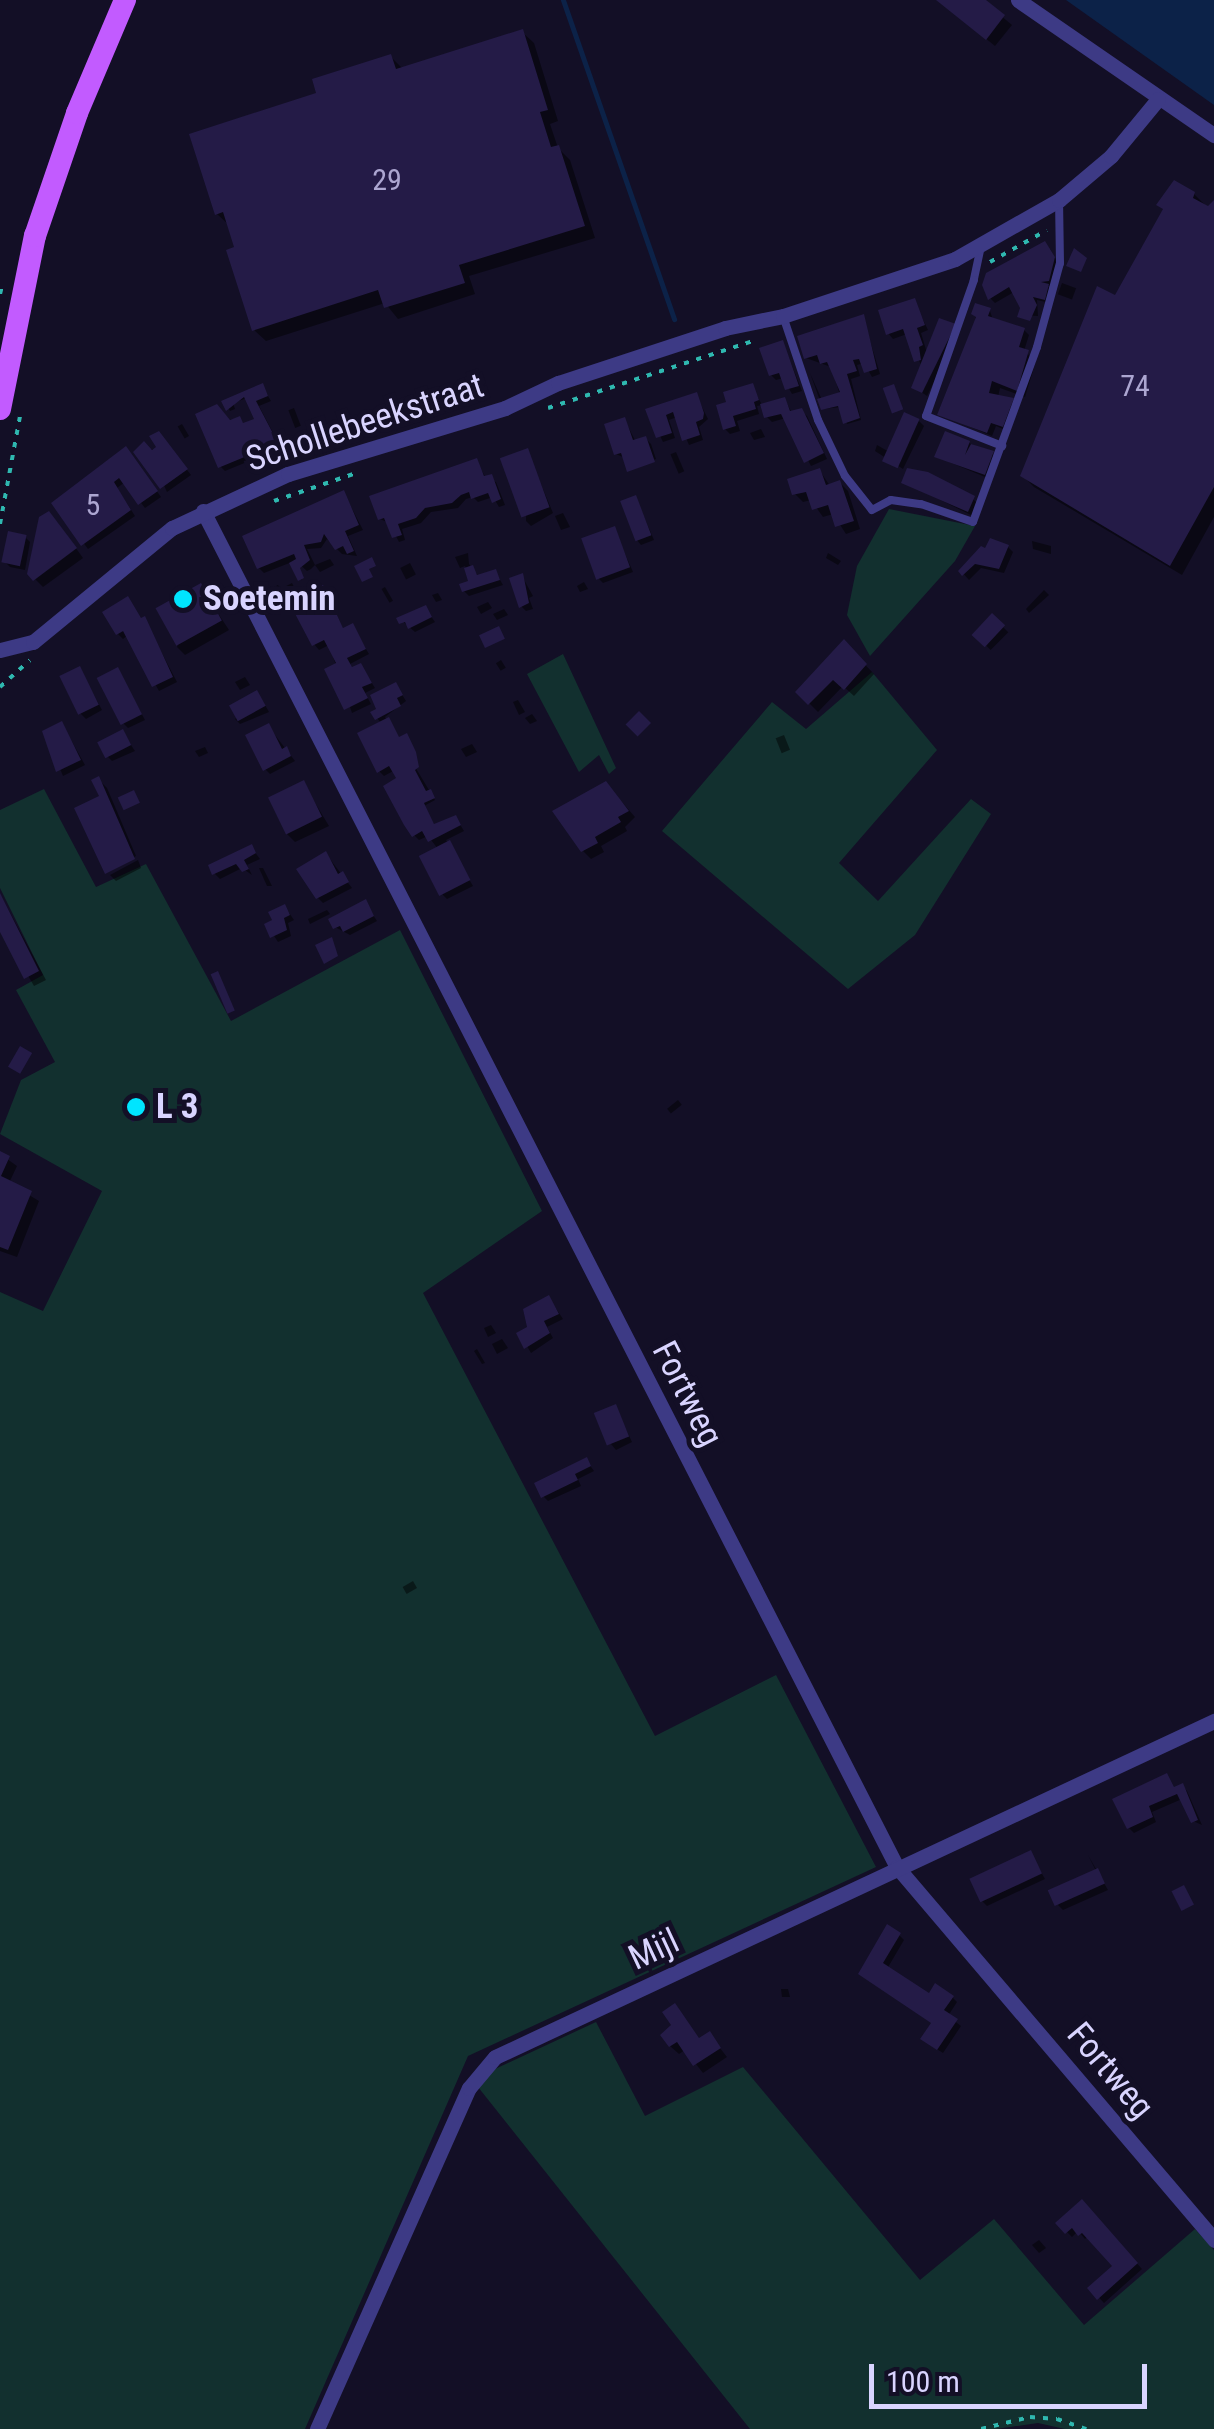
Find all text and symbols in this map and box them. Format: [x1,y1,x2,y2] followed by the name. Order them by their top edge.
[372,162,402,198] house number: 29
[241,365,489,481] street label: Schollebeekstraat
[1120,368,1150,404] house number: 74
[86,487,100,523] house number: 5
[203,578,336,620] place label: Soetemin
[172,588,194,610] marker: Soetemin
[156,1086,199,1128] place label: L 3
[125,1096,147,1118] marker: L 3
[643,1334,731,1454] street label: Fortweg
[622,1920,686,1980] street label: Mijl
[1058,2014,1162,2128] street label: Fortweg
[874,2344,1152,2406] scale bar
[886,2364,960,2399] text: 100 m

